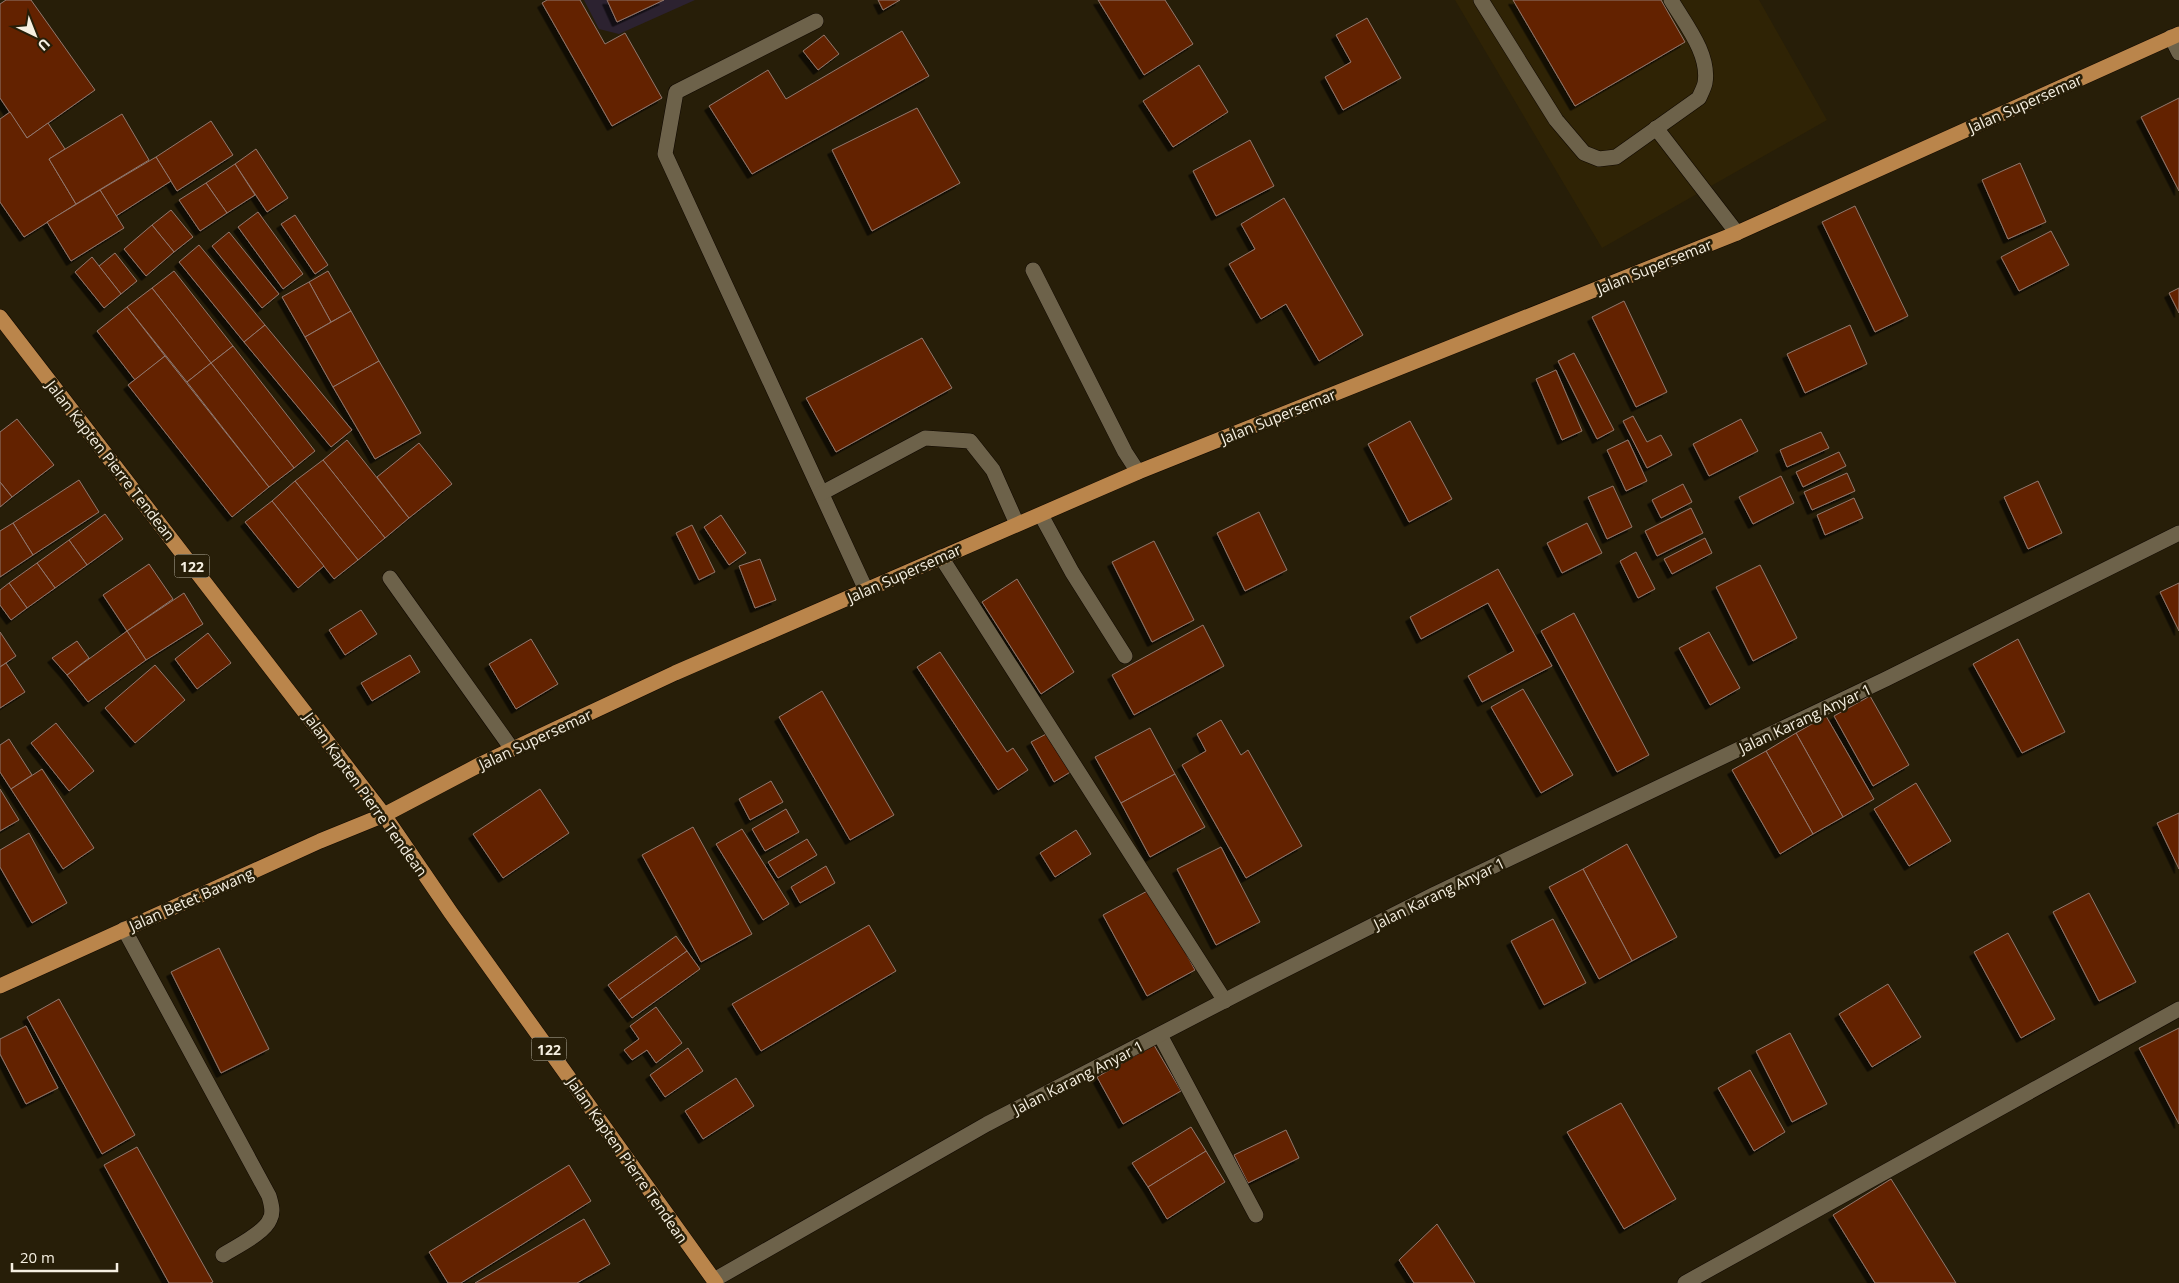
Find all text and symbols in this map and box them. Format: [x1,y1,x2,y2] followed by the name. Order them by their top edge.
[10,10,60,60] north arrow
[34,34,55,55] text: U
[1963,69,2085,138] street label: Jalan Supersemar
[1592,234,1715,299] street label: Jalan Supersemar
[41,374,180,544] street label: Jalan Kapten Pierre Tendean
[1216,384,1339,449] street label: Jalan Supersemar
[842,539,964,608] street label: Jalan Supersemar
[174,554,210,578] road number: 122
[1734,679,1874,758] street label: Jalan Karang Anyar 1
[473,704,595,775] street label: Jalan Supersemar
[299,706,432,880] street label: Jalan Kapten Pierre Tendean
[1368,852,1508,934] street label: Jalan Karang Anyar 1
[124,863,256,936] street label: Jalan Betet Bawang
[1008,1035,1147,1119] street label: Jalan Karang Anyar 1
[532,1038,566,1060] road number: 122
[562,1072,693,1247] street label: Jalan Kapten Pierre Tendean
[12,1240,118,1272] scale bar
[20,1247,55,1267] text: 20 m

